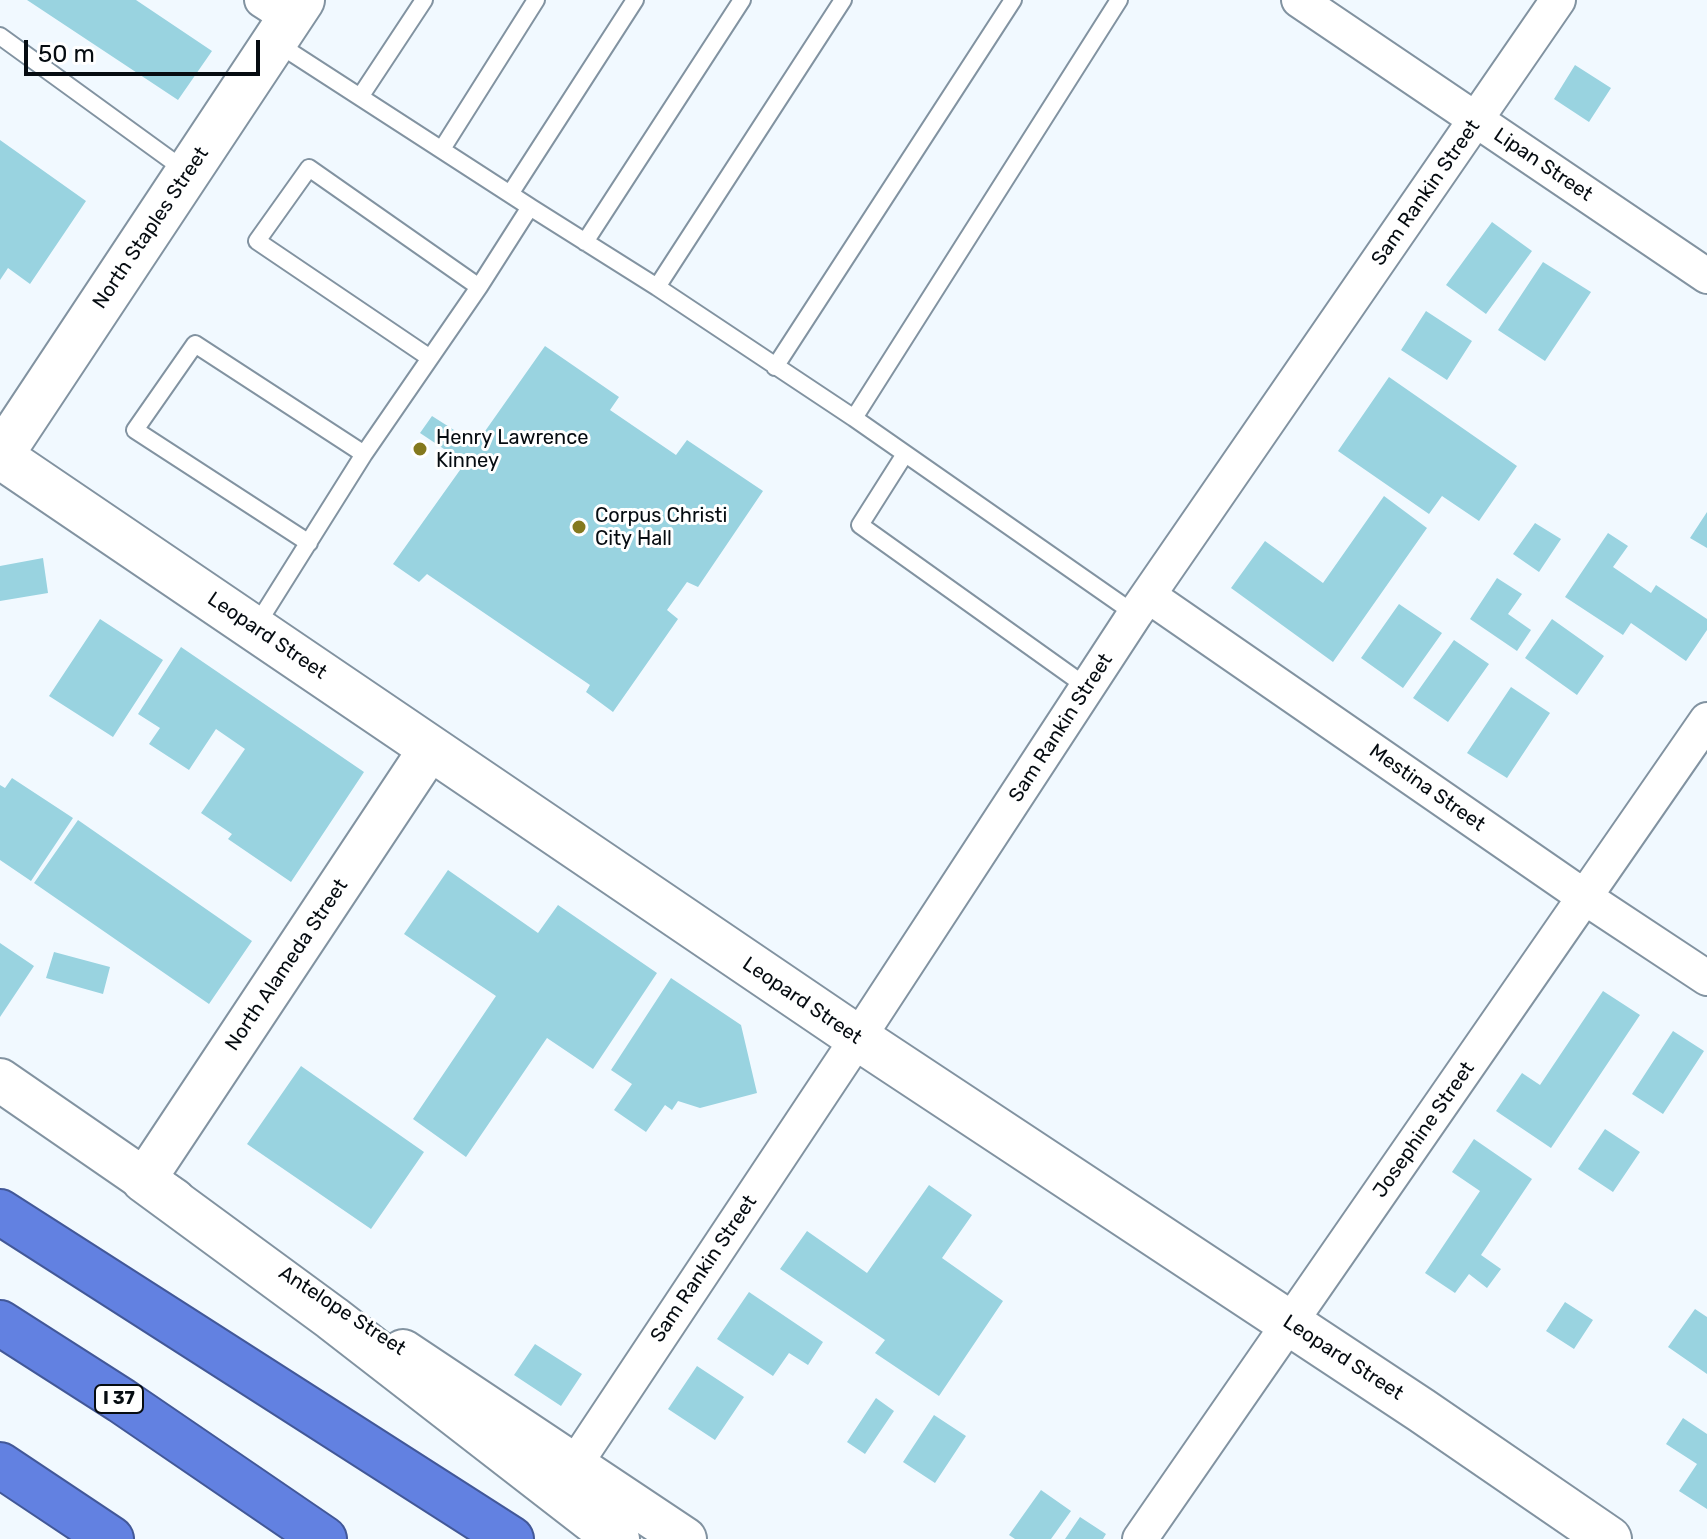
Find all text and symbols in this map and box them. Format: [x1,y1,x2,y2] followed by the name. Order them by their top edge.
[28,24,264,74] scale bar
[38,40,95,68] text: 50 m
[1367,115,1485,271] street label: Sam Rankin Street
[1489,123,1597,207] street label: Lipan Street
[88,142,214,314] street label: North Staples Street
[436,426,588,473] place label: Henry Lawrence Kinney
[411,440,429,458] marker: Henry Lawrence Kinney
[595,504,727,551] place label: Corpus Christi City Hall
[570,518,588,536] marker: Corpus Christi City Hall
[203,587,331,685] street label: Leopard Street
[1004,649,1118,807] street label: Sam Rankin Street
[1364,739,1490,837] street label: Mestina Street
[221,875,353,1055] street label: North Alameda Street
[738,952,866,1050] street label: Leopard Street
[1368,1057,1480,1203] street label: Josephine Street
[646,1191,762,1347] street label: Sam Rankin Street
[274,1261,410,1361] street label: Antelope Street
[1278,1310,1408,1406] street label: Leopard Street
[95,1385,143,1413] road number: I 37

